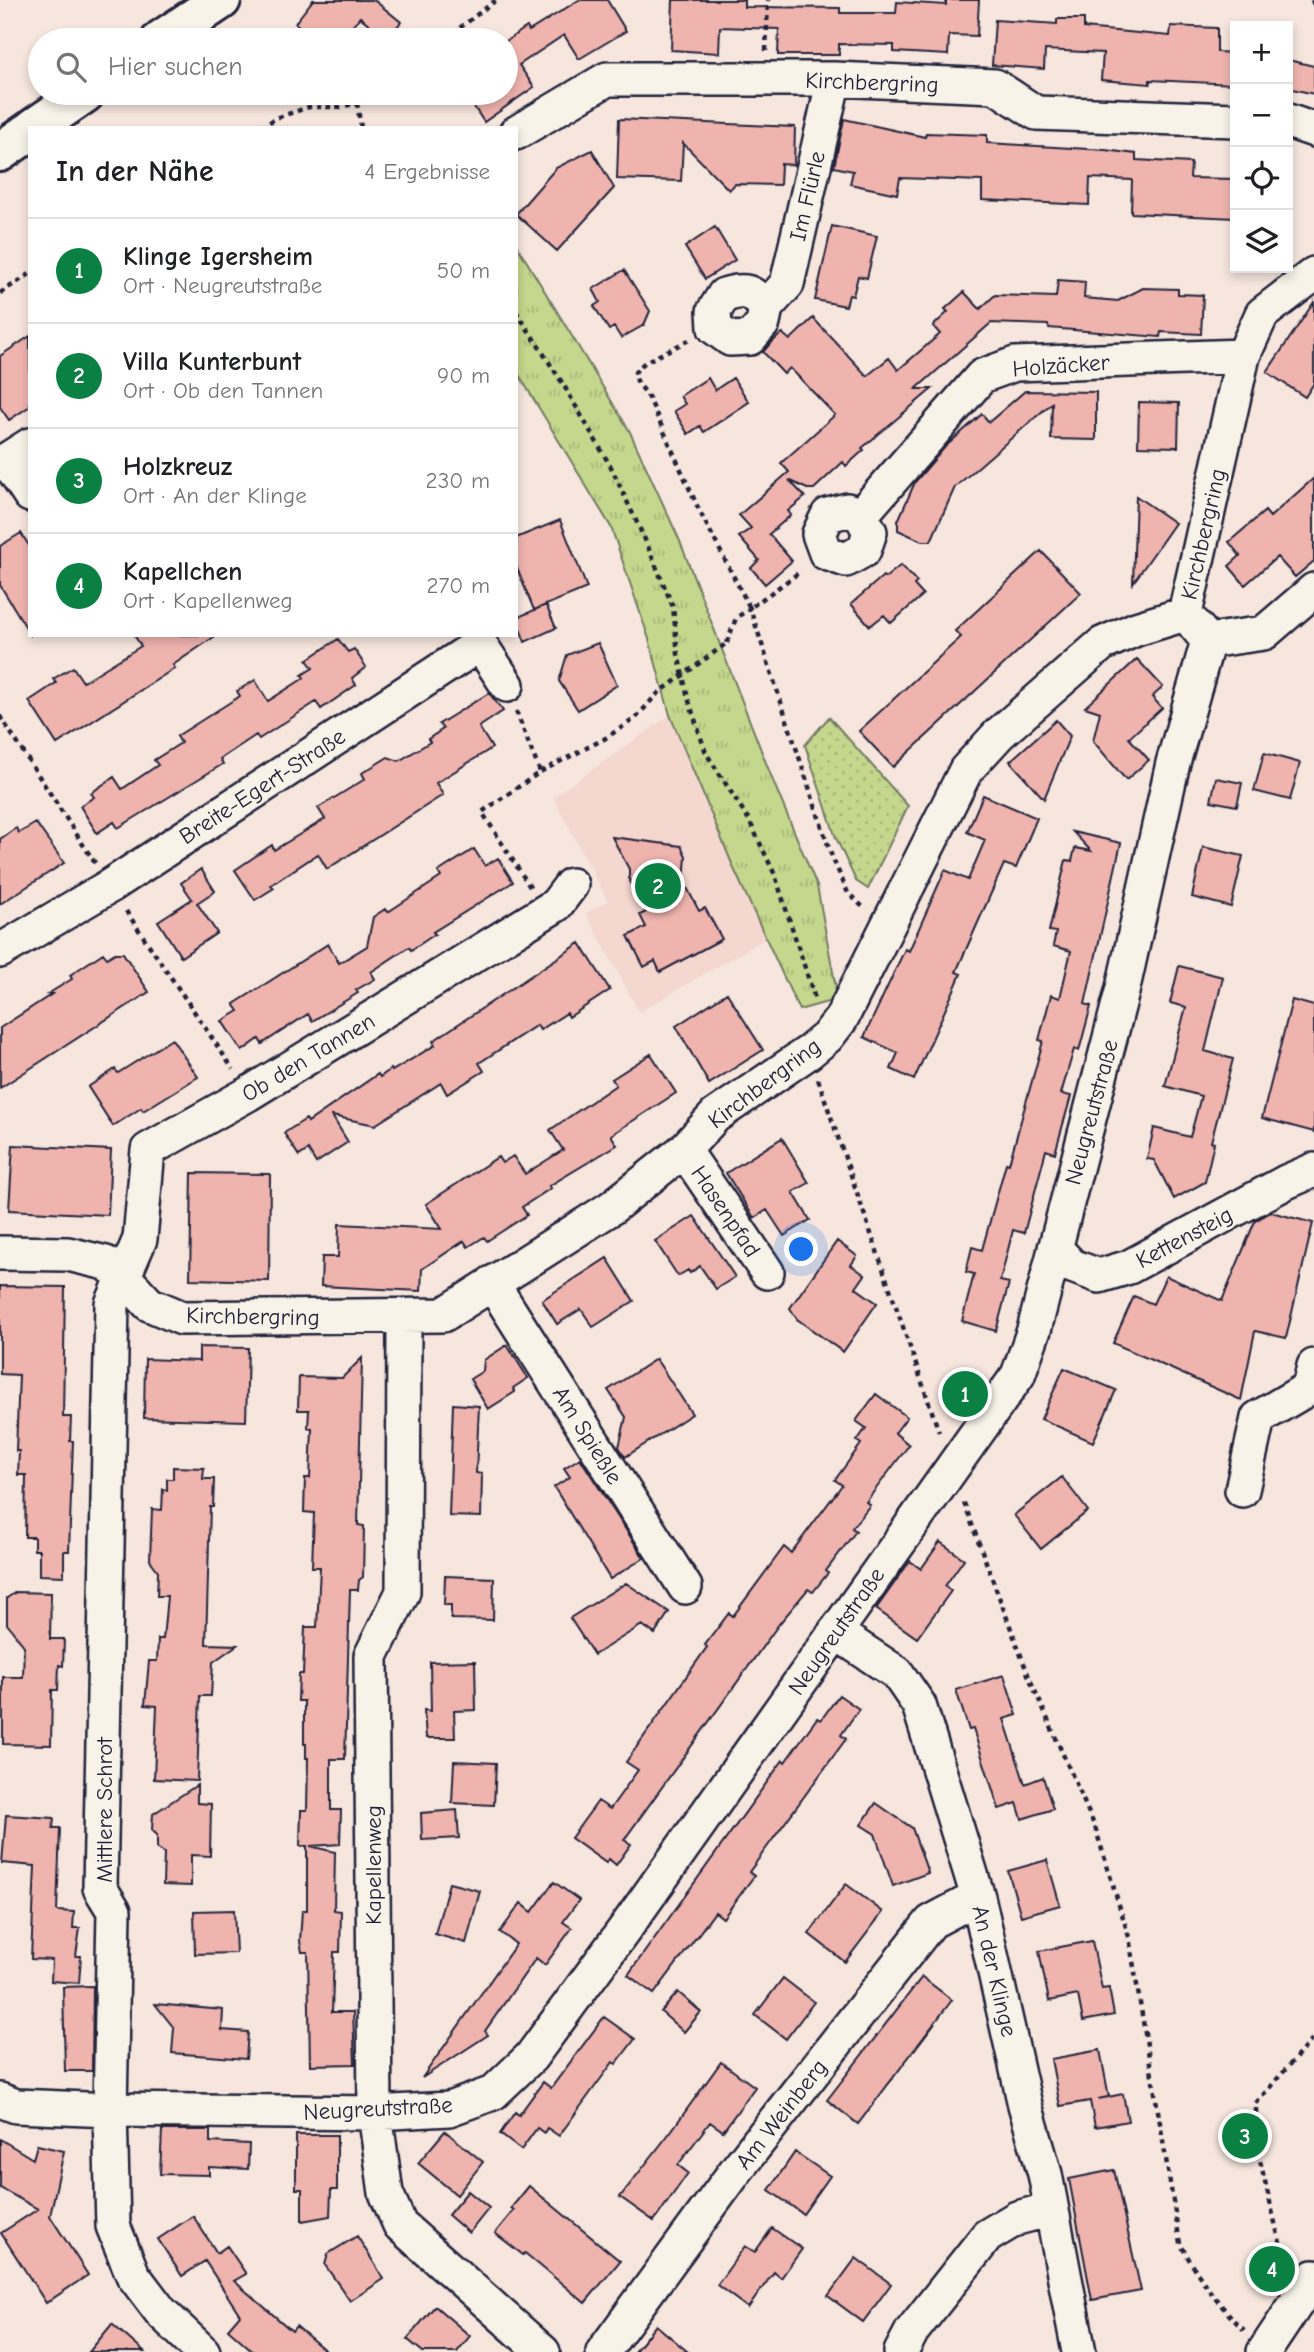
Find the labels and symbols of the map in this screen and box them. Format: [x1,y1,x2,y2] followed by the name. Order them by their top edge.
[805,67,939,98] street label: Kirchbergring
[784,149,831,244] street label: Im Flürle
[1011,349,1111,382] street label: Holzäcker
[1175,466,1232,602] street label: Kirchbergring
[174,723,350,850] street label: Breite-Egert-Straße
[635,860,681,912] pin: 2
[237,1007,380,1108] street label: Ob den Tannen
[703,1032,826,1134] street label: Kirchbergring
[1059,1036,1124,1188] street label: Neugreutstraße
[685,1160,766,1262] street label: Hasenpfad
[1131,1201,1237,1274] street label: Kettensteig
[784,1232,818,1266] your location
[186,1302,320,1331] street label: Kirchbergring
[942,1368,988,1420] pin: 1
[547,1381,628,1489] street label: Am Spießle
[782,1562,890,1700] street label: Neugreutstraße
[91,1736,118,1883] street label: Mittlere Schrot
[360,1805,387,1925] street label: Kapellenweg
[966,1903,1023,2039] street label: An der Klinge
[730,2054,833,2175] street label: Am Weinberg
[303,2091,453,2126] street label: Neugreutstraße
[1222,2110,1268,2162] pin: 3
[1249,2243,1295,2295] pin: 4

